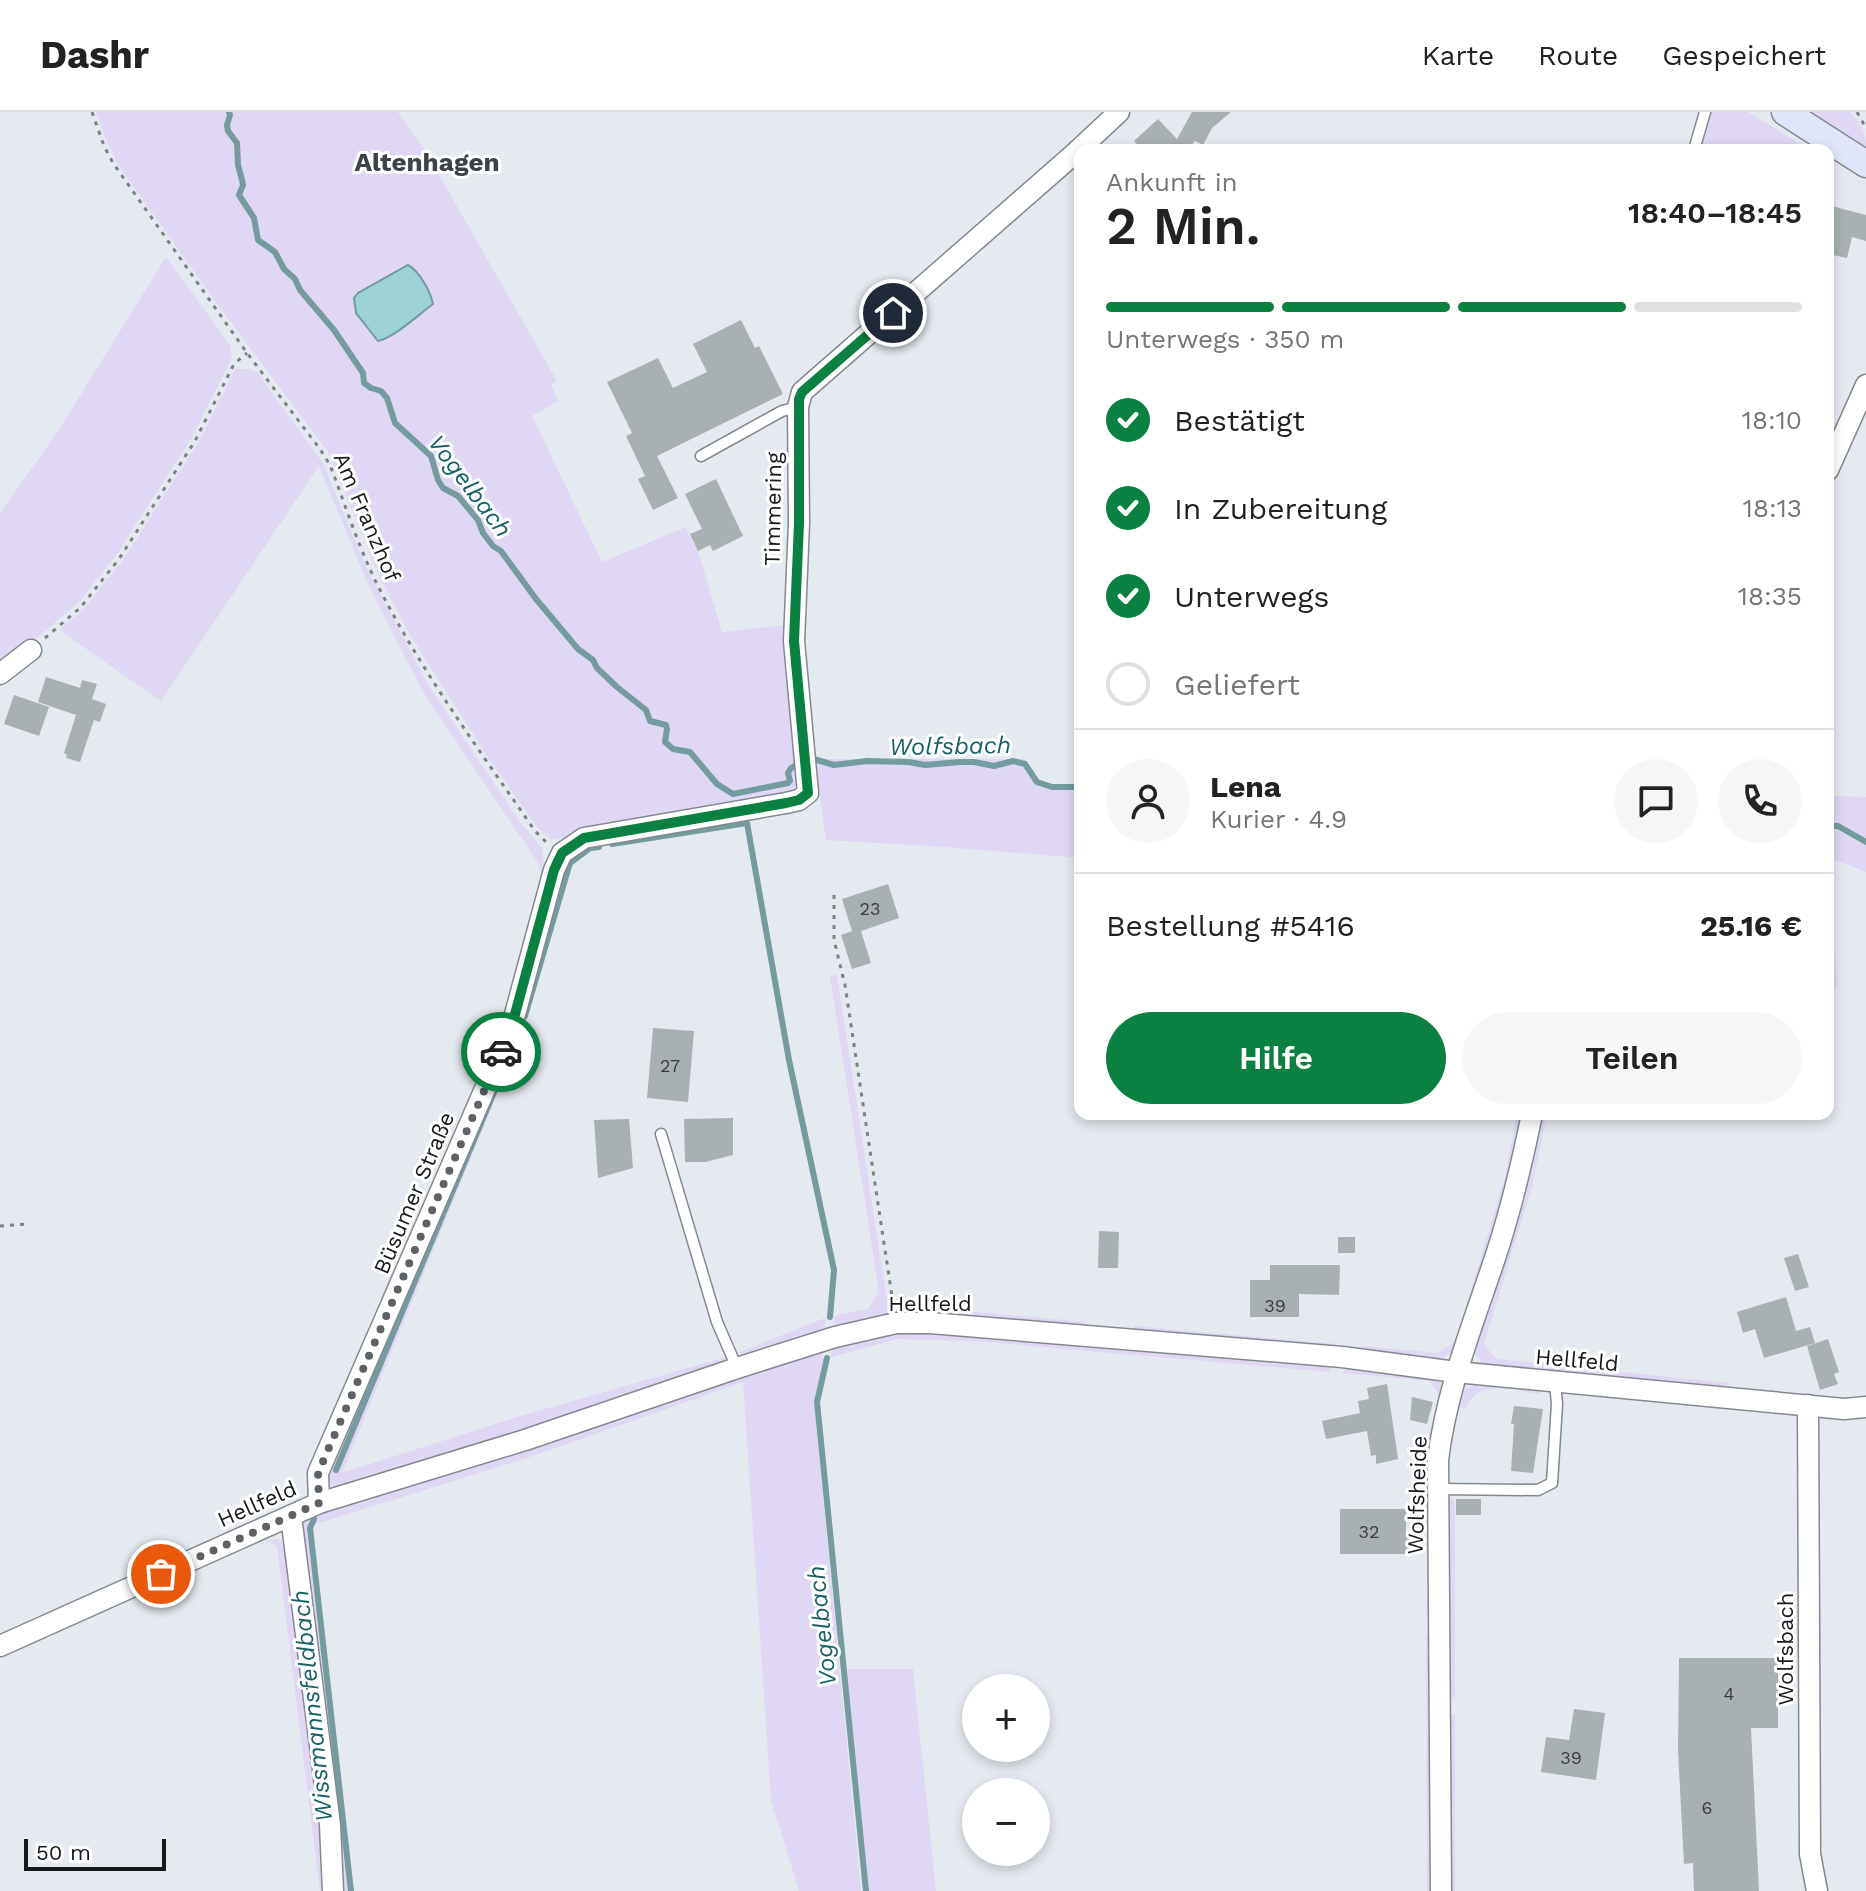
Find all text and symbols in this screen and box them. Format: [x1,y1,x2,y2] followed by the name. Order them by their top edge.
[40,33,149,77] text: Dashr
[1422,39,1494,72] text: Karte
[1538,39,1618,72] text: Route
[1662,39,1826,72] text: Gespeichert
[354,147,500,177] district label: Altenhagen
[1106,167,1238,197] text: Ankunft in
[1628,195,1802,230] text: 18:40–18:45
[1106,196,1260,257] text: 2 Min.
[859,279,927,347] pin
[871,291,915,335] icon: home
[1106,324,1344,354] text: Unterwegs · 350 m
[1106,398,1150,442] icon: check
[1174,403,1305,438] text: Bestätigt
[1742,405,1802,435] text: 18:10
[422,429,518,543] water label: Vogelbach
[329,449,405,585] street label: Am Franzhof
[760,452,786,566] street label: Timmering
[1106,486,1150,530] icon: check
[1174,491,1387,526] text: In Zubereitung
[1743,493,1802,523] text: 18:13
[1106,574,1150,618] icon: check
[1174,579,1329,614] text: Unterwegs
[1738,581,1802,611] text: 18:35
[1174,667,1300,702] text: Geliefert
[889,731,1011,761] water label: Wolfsbach
[1106,759,1190,843] button: person
[1614,759,1698,843] button: chat
[1718,759,1802,843] button: phone
[1210,769,1281,804] text: Lena
[1210,804,1347,834] text: Kurier · 4.9
[860,898,881,919] house number: 23
[1106,908,1355,943] text: Bestellung #5416
[1700,908,1802,943] text: 25.16 €
[461,1012,541,1092] courier
[1106,1012,1446,1104] button: Hilfe
[1462,1012,1802,1104] button: Teilen
[479,1030,523,1074] icon: car
[660,1055,680,1076] house number: 27
[369,1108,459,1278] street label: Büsumer Straße
[888,1291,972,1316] street label: Hellfeld
[1264,1295,1286,1316] house number: 39
[1534,1344,1620,1376] street label: Hellfeld
[1402,1435,1432,1555] street label: Wolfsheide
[214,1476,300,1532] street label: Hellfeld
[1359,1521,1380,1542] house number: 32
[127,1540,195,1608] pin
[139,1552,183,1596] icon: bag
[802,1564,842,1688] water label: Vogelbach
[286,1589,338,1823] water label: Wissmannsfeldbach
[1773,1593,1798,1705] street label: Wolfsbach
[962,1674,1050,1866] map controls
[962,1674,1050,1762] button: +
[1724,1683,1735,1704] house number: 4
[1560,1747,1582,1768] house number: 39
[962,1778,1050,1866] button: −
[1702,1797,1712,1818] house number: 6
[24,1835,166,1871] scale bar
[36,1840,91,1865] text: 50 m

